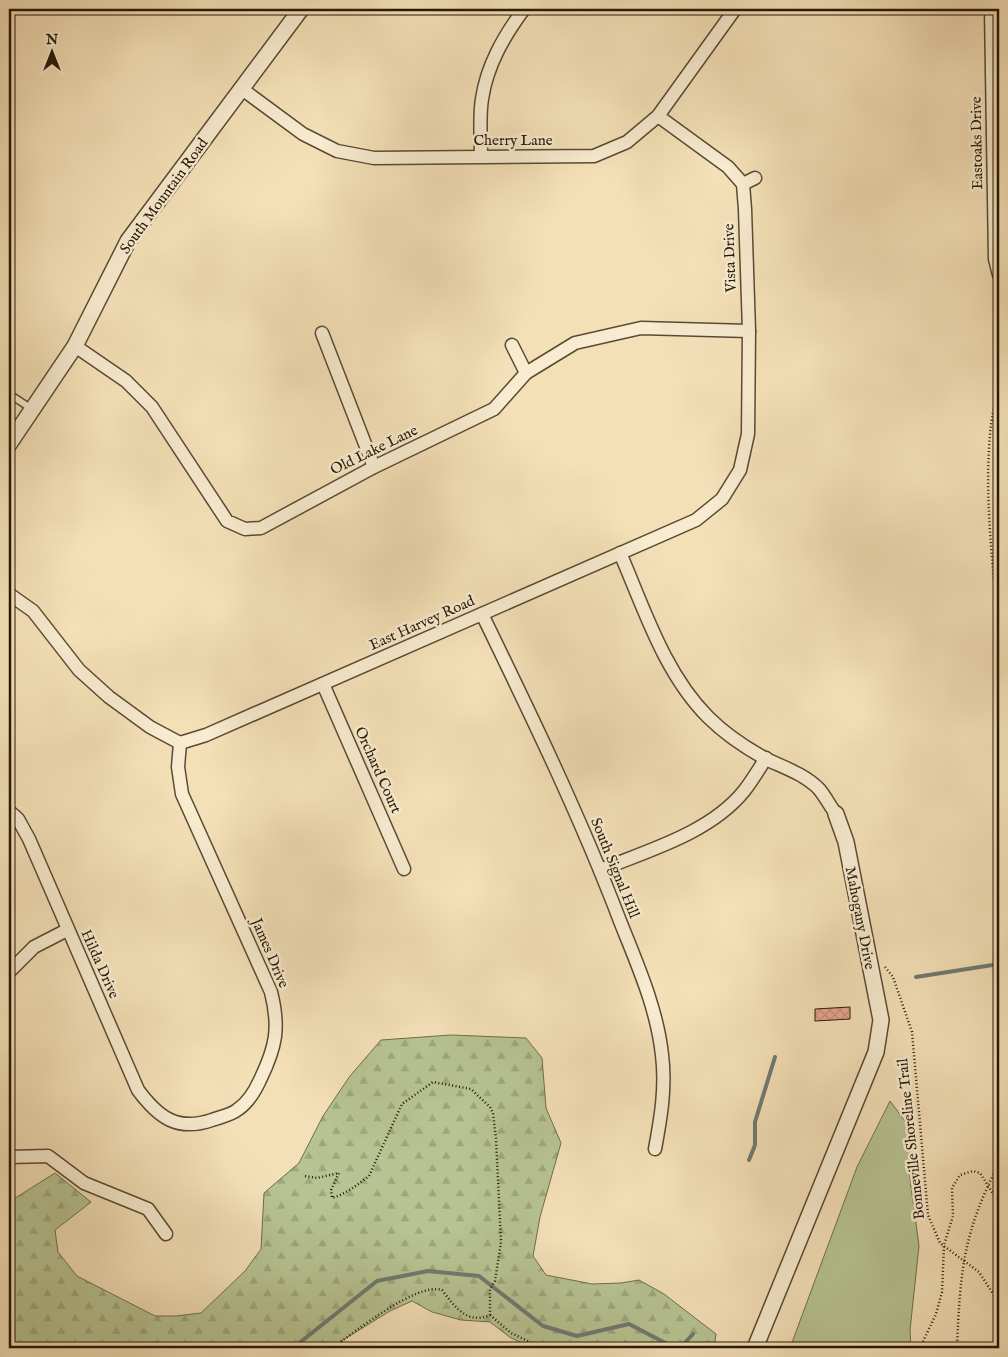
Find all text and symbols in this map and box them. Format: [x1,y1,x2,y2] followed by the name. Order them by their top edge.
[28,28,78,78] north arrow
[45,31,58,49] text: N
[967,96,987,190] street label: Eastoaks Drive
[473,131,553,150] street label: Cherry Lane
[116,134,213,258] street label: South Mountain Road
[719,223,741,294] street label: Vista Drive
[327,421,421,479] street label: Old Lake Lane
[366,591,479,655] street label: East Harvey Road
[350,724,406,816] street label: Orchard Court
[586,815,644,922] street label: South Signal Hill
[841,865,879,971] street label: Mahogany Drive
[246,913,293,991] street label: James Drive
[76,926,124,1002] street label: Hilda Drive
[893,1057,929,1221] street label: Bonneville Shoreline Trail

